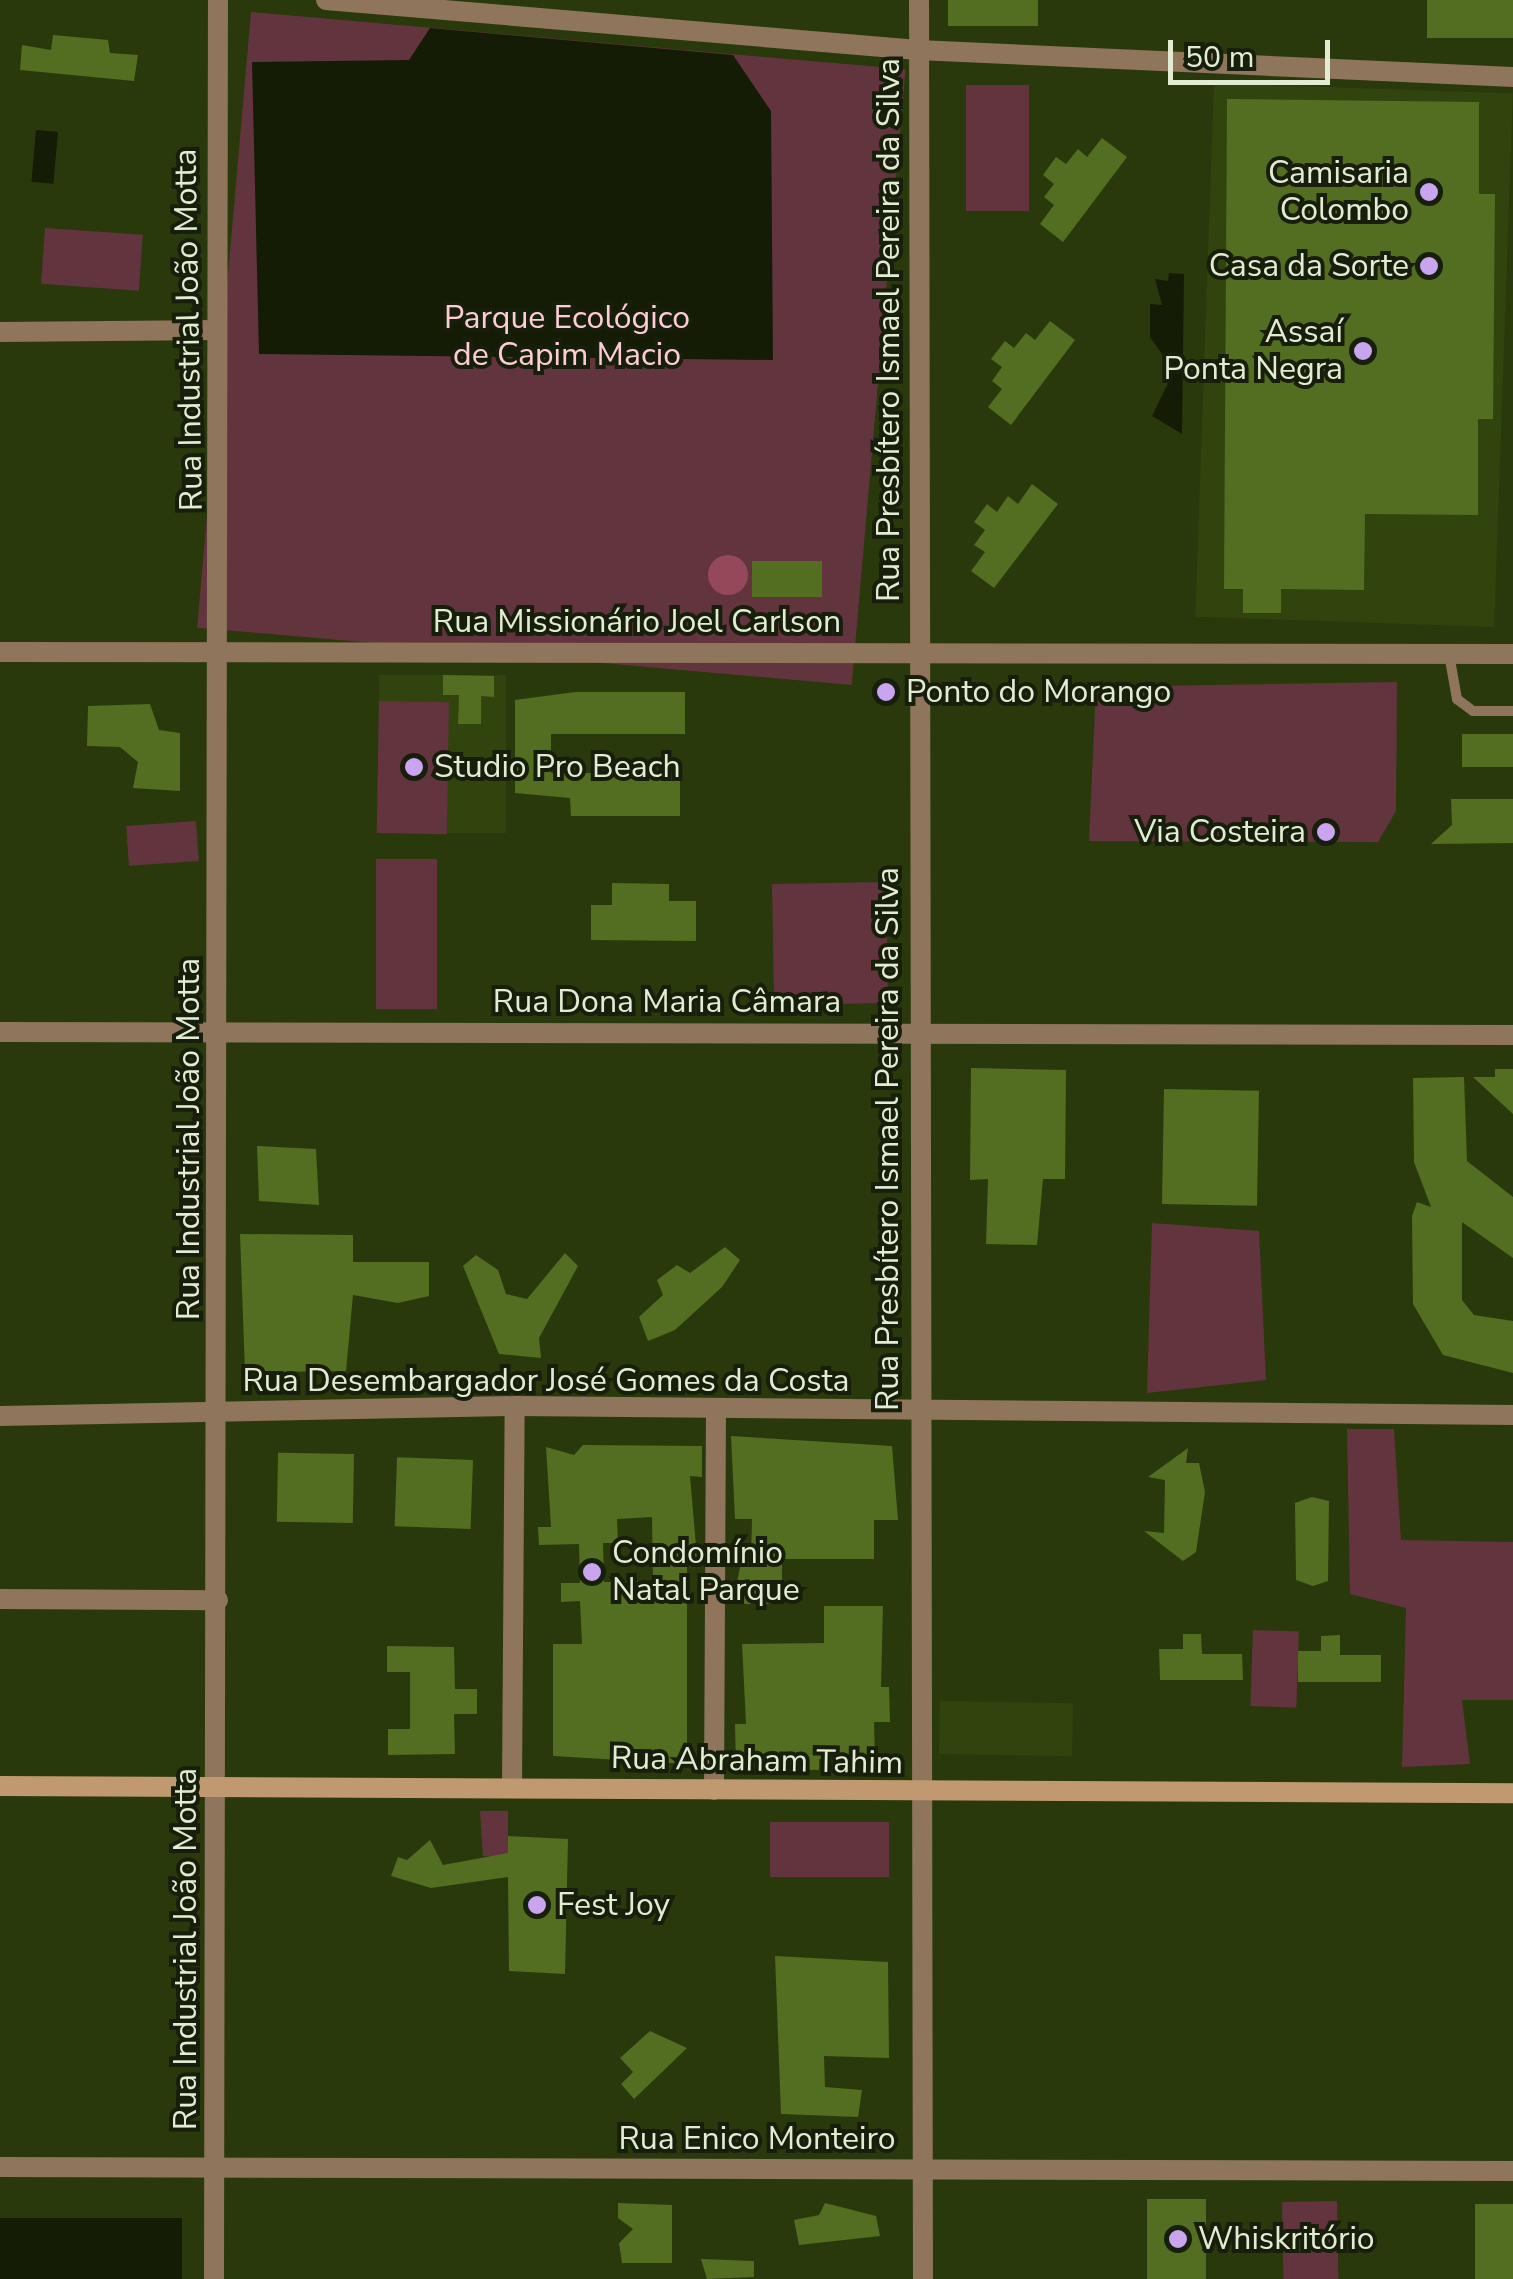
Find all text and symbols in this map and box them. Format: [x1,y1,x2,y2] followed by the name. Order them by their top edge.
[1173,20,1336,82] scale bar
[1185,37,1254,78] text: 50 m
[870,58,908,602] street label: Rua Presbítero Ismael Pereira da Silva
[167,148,211,512] street label: Rua Industrial João Motta
[1268,155,1409,230] place label: Camisaria Colombo
[1418,181,1440,203] marker: Camisaria Colombo
[1209,247,1409,285] place label: Casa da Sorte
[1418,255,1440,277] marker: Casa da Sorte
[444,300,690,375] park label: Parque Ecológico de Capim Macio
[1163,314,1343,389] place label: Assaí Ponta Negra
[1352,340,1374,362] marker: Assaí Ponta Negra
[433,603,841,641] street label: Rua Missionário Joel Carlson
[906,673,1171,711] place label: Ponto do Morango
[875,681,897,703] marker: Ponto do Morango
[434,748,681,786] place label: Studio Pro Beach
[403,756,425,778] marker: Studio Pro Beach
[1134,813,1306,851] place label: Via Costeira
[1315,821,1337,843] marker: Via Costeira
[869,867,907,1411] street label: Rua Presbítero Ismael Pereira da Silva
[170,958,208,1320] street label: Rua Industrial João Motta
[493,983,841,1021] street label: Rua Dona Maria Câmara
[242,1362,850,1400] street label: Rua Desembargador José Gomes da Costa
[612,1535,800,1610] place label: Condomínio Natal Parque
[581,1561,603,1583] marker: Condomínio Natal Parque
[611,1739,903,1783] street label: Rua Abraham Tahim
[167,1768,205,2130] street label: Rua Industrial João Motta
[557,1886,670,1924] place label: Fest Joy
[526,1894,548,1916] marker: Fest Joy
[618,2120,896,2158] street label: Rua Enico Monteiro
[1198,2220,1375,2258] place label: Whiskritório
[1167,2228,1189,2250] marker: Whiskritório

